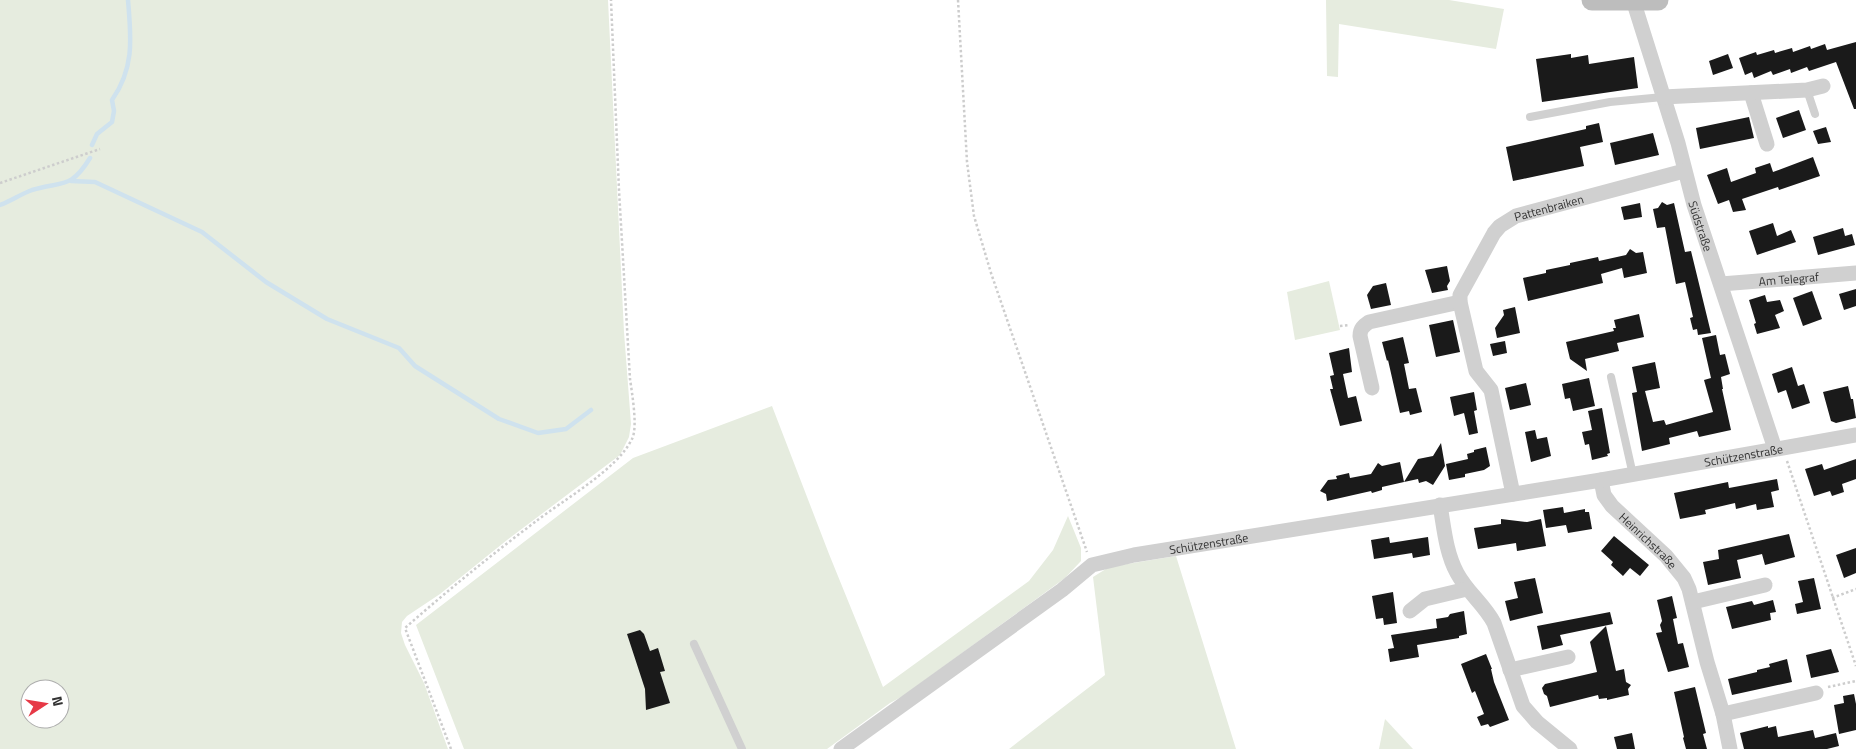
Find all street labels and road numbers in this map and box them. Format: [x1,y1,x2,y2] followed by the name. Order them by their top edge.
[1512,189,1586,226] street label: Pattenbraiken
[1684,199,1718,254] street label: Südstraße
[1758,267,1820,290] street label: Am Telegraf
[1702,439,1784,471] street label: Schützenstraße
[1615,508,1682,573] street label: Heinrichstraße
[1168,527,1249,559] street label: Schützenstraße

